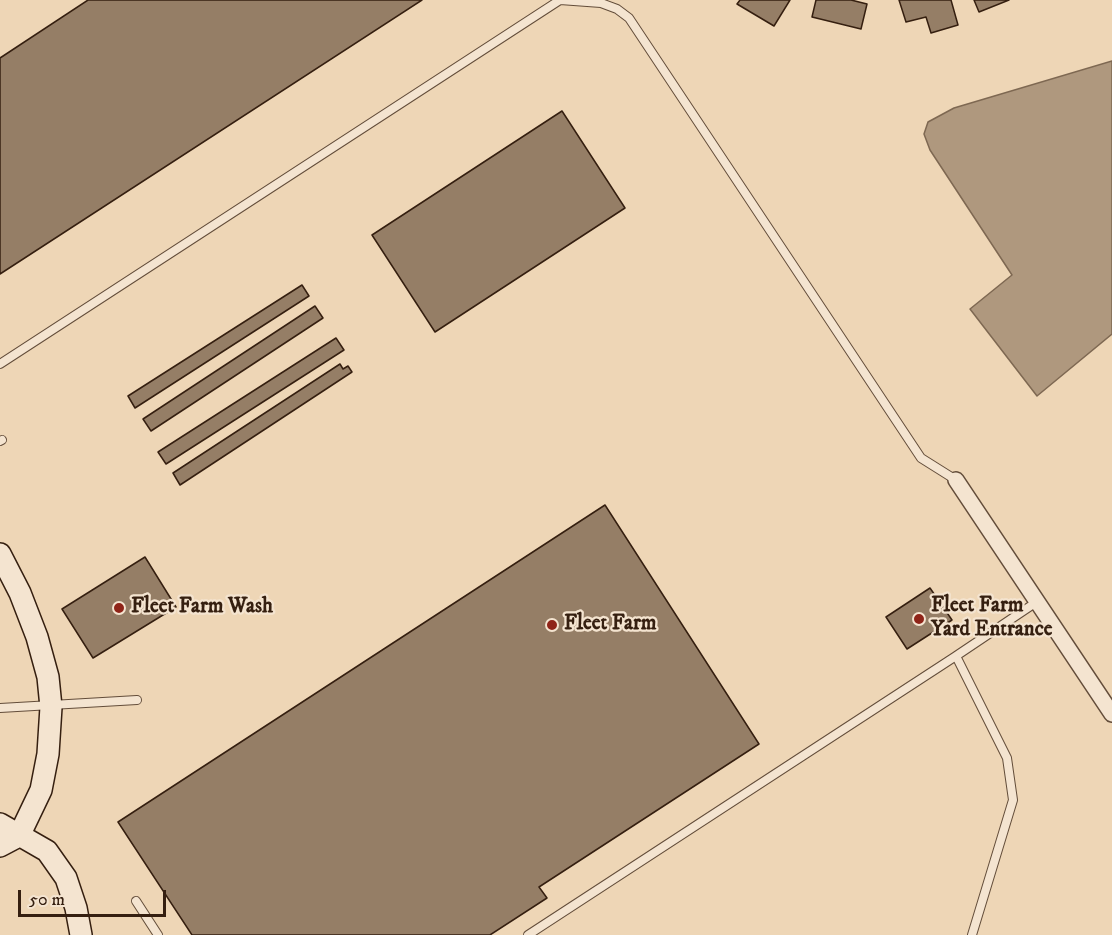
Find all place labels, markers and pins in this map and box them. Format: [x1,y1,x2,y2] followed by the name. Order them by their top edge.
[931,594,1052,644] place label: Fleet Farm Yard Entrance
[131,595,273,621] place label: Fleet Farm Wash
[112,601,126,615] marker: Fleet Farm Wash
[564,612,656,638] place label: Fleet Farm
[912,612,926,626] marker: Fleet Farm Yard Entrance
[545,618,559,632] marker: Fleet Farm

